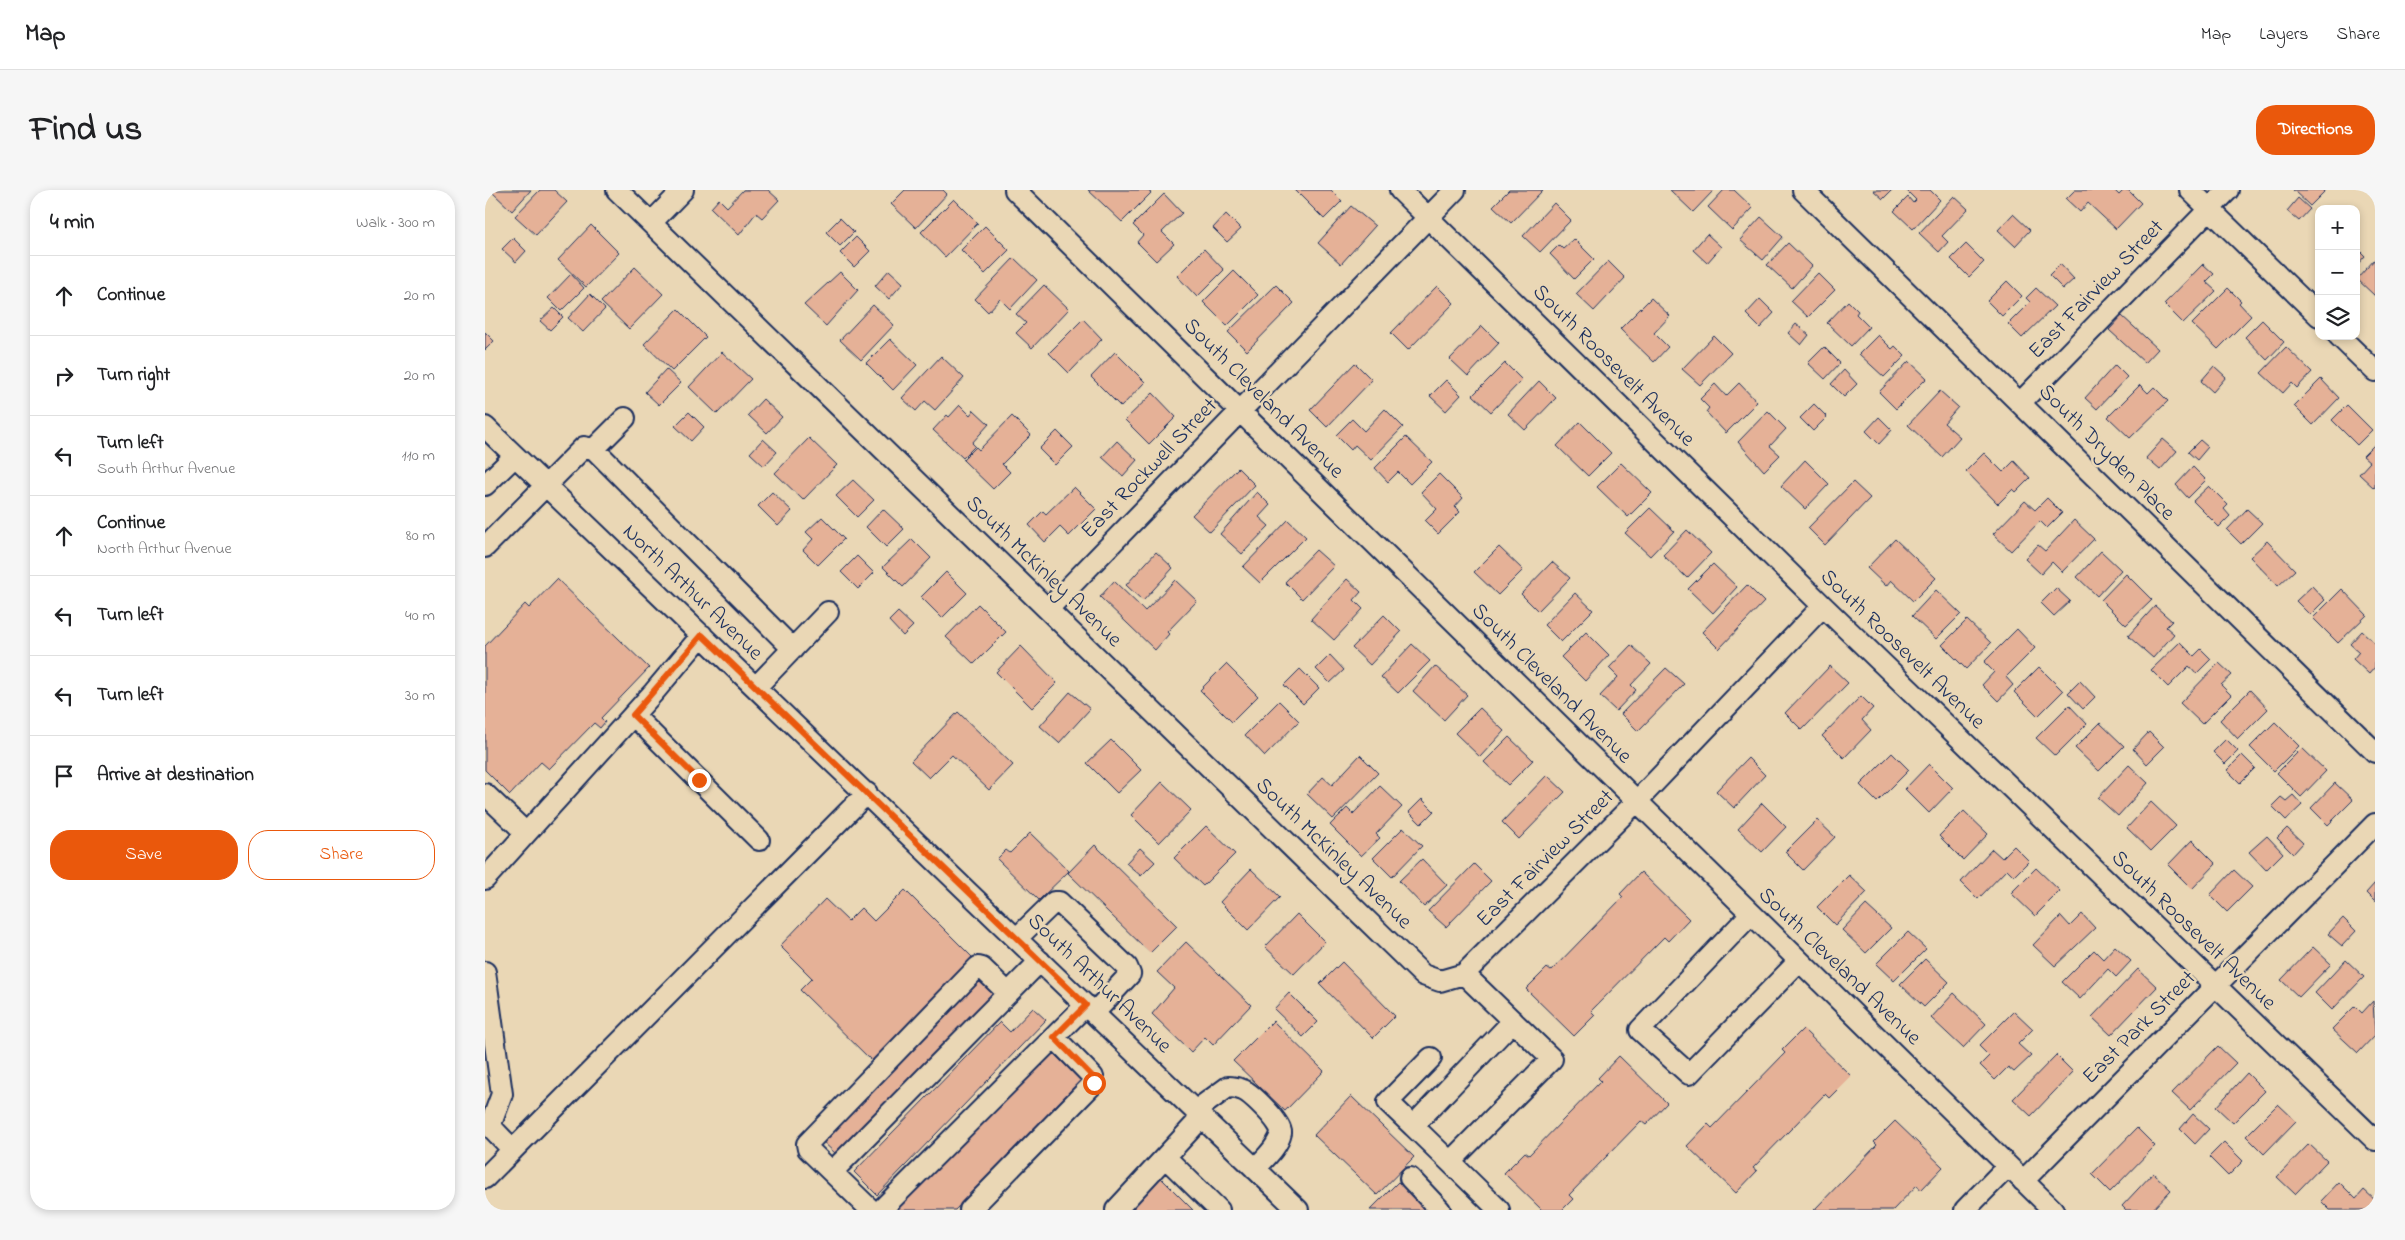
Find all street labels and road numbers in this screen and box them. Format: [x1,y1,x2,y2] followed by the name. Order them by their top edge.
[2022,212,2173,367] street label: East Fairview Street
[1524,277,1702,455] street label: South Roosevelt Avenue
[1175,311,1351,487] street label: South Cleveland Avenue
[2029,377,2182,530] street label: South Dryden Place
[1074,391,1226,547] street label: East Rockwell Street
[957,489,1129,656] street label: South McKinley Avenue
[614,517,770,669] street label: North Arthur Avenue
[1812,562,1992,738] street label: South Roosevelt Avenue
[1463,596,1639,772] street label: South Cleveland Avenue
[1247,771,1419,938] street label: South McKinley Avenue
[1470,782,1623,935] street label: East Fairview Street
[2103,843,2283,1019] street label: South Roosevelt Avenue
[1750,880,1928,1054] street label: South Cleveland Avenue
[1019,906,1179,1062] street label: South Arthur Avenue
[2076,963,2205,1092] street label: East Park Street

